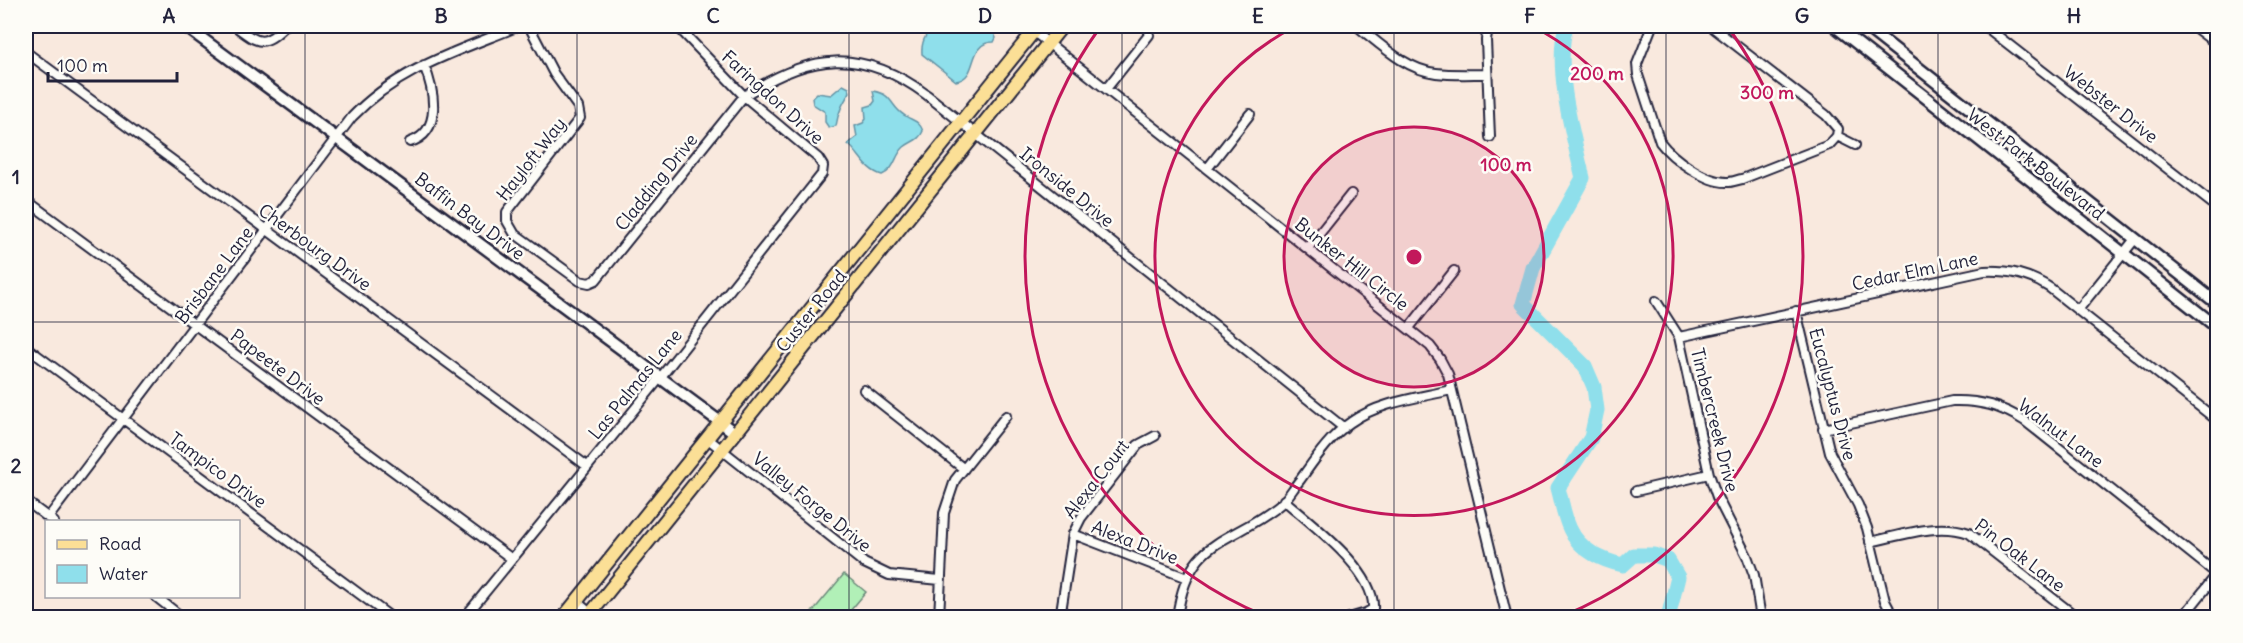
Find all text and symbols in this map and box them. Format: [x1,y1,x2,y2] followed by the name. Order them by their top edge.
[163,3,176,28] text: A
[434,3,448,28] text: B
[706,3,720,28] text: C
[978,3,992,28] text: D
[1252,3,1264,28] text: E
[1524,3,1536,28] text: F
[1795,3,1809,28] text: G
[2067,3,2081,28] text: H
[48,45,177,83] scale bar
[717,45,829,149] street label: Faringdon Drive
[57,54,108,77] text: 100 m
[2059,60,2163,148] street label: Webster Drive
[1570,62,1624,85] text: 200 m
[1740,81,1794,104] text: 300 m
[1963,103,2110,225] street label: West Park Boulevard
[491,113,571,205] street label: Hayloft Way
[610,129,702,235] street label: Cladding Drive
[1015,142,1119,232] street label: Ironside Drive
[1481,153,1532,176] text: 100 m
[12,164,20,189] text: 1
[411,167,529,265] street label: Baffin Bay Drive
[254,198,376,296] street label: Cherbourg Drive
[1290,212,1414,316] street label: Bunker Hill Circle
[170,222,258,328] street label: Brisbane Lane
[1850,246,1980,296] street label: Cedar Elm Lane
[1404,247,1424,267] centre of rings
[771,265,852,357] street label: Custer Road
[226,324,330,410] street label: Papeete Drive
[583,324,687,444] street label: Las Palmas Lane
[1804,325,1862,463] street label: Eucalyptus Drive
[1686,346,1744,494] street label: Timbercreek Drive
[2014,393,2108,473] street label: Walnut Lane
[165,427,271,513] street label: Tampico Drive
[1058,435,1134,523] street label: Alexa Court
[748,447,876,557] street label: Valley Forge Drive
[11,453,22,478] text: 2
[1970,514,2070,596] street label: Pin Oak Lane
[1088,515,1182,569] street label: Alexa Drive
[45,520,240,598] legend
[99,532,142,555] text: Road
[99,562,149,585] text: Water

